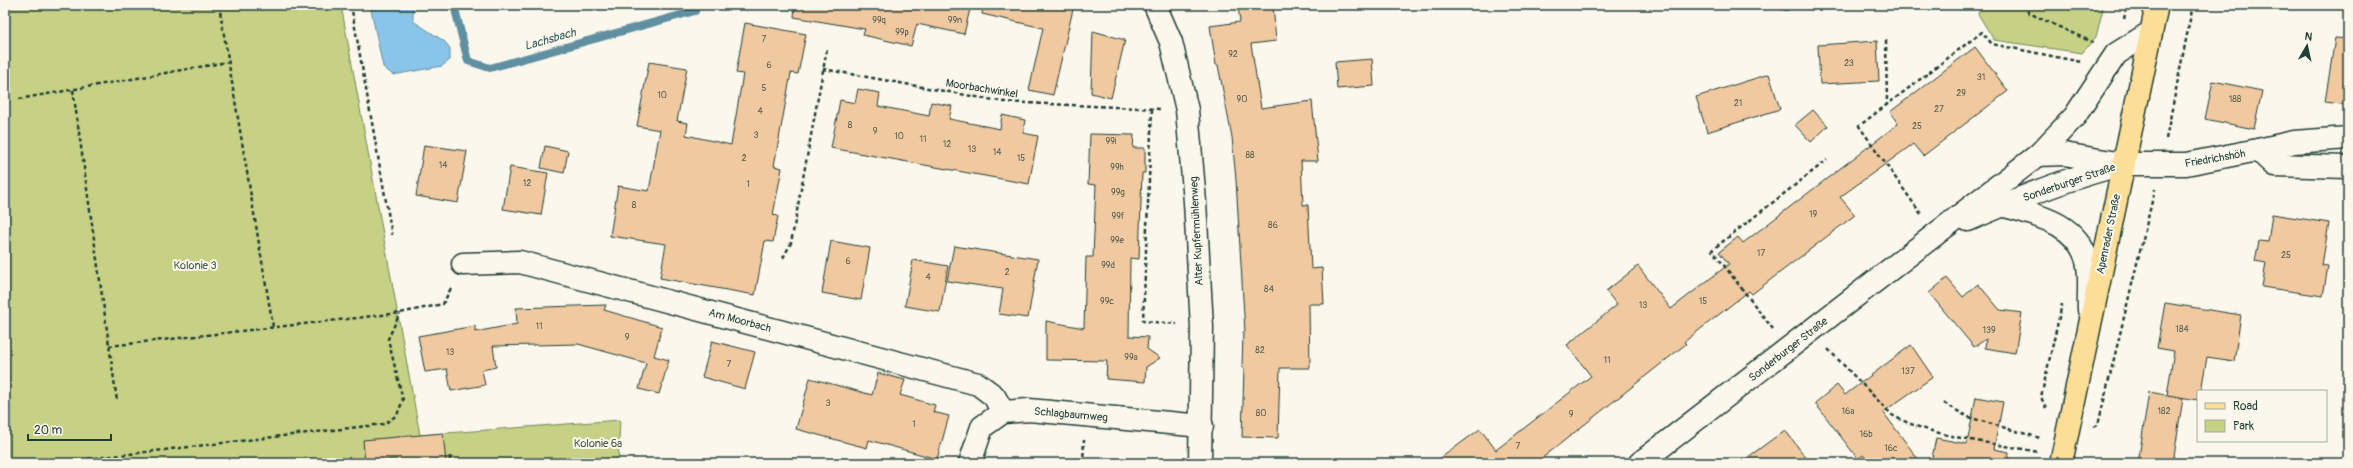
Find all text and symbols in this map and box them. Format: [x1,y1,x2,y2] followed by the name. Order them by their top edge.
[872,15,887,26] house number: 99q
[948,15,962,26] house number: 99n
[523,25,579,54] water label: Lachsbach
[2287,26,2327,66] north arrow
[895,27,909,38] house number: 99p
[2304,30,2314,44] text: N
[762,34,767,45] house number: 7
[1228,49,1238,60] house number: 92
[1844,58,1854,69] house number: 23
[766,60,772,71] house number: 6
[1977,72,1985,83] house number: 31
[945,76,1019,101] street label: Moorbachwinkel
[762,83,767,94] house number: 5
[1956,88,1966,99] house number: 29
[657,90,667,101] house number: 10
[1237,94,1247,105] house number: 90
[2229,94,2242,105] house number: 188
[1734,98,1742,109] house number: 21
[1934,104,1944,115] house number: 27
[757,106,763,117] house number: 4
[848,120,853,131] house number: 8
[1912,121,1922,132] house number: 25
[873,126,878,137] house number: 9
[753,130,759,141] house number: 3
[894,131,904,142] house number: 10
[919,134,927,145] house number: 11
[1106,136,1117,147] house number: 99i
[943,139,951,150] house number: 12
[968,144,976,155] house number: 13
[993,147,1002,158] house number: 14
[2184,147,2246,170] street label: Friedrichshöh
[1245,150,1255,161] house number: 88
[741,153,747,164] house number: 2
[1017,153,1025,164] house number: 15
[439,160,448,171] house number: 14
[2021,160,2118,204] street label: Sonderburger Straße
[1110,162,1124,173] house number: 99h
[1187,175,1206,286] street label: Alter Kupfermühlenweg
[523,178,531,189] house number: 12
[746,179,750,190] house number: 1
[1111,187,1125,198] house number: 99g
[2094,192,2123,275] street label: Apenrader Straße
[632,200,637,211] house number: 8
[1809,209,1817,220] house number: 19
[1112,211,1125,222] house number: 99f
[1268,220,1278,231] house number: 86
[1110,235,1124,246] house number: 99e
[1757,248,1765,259] house number: 17
[2281,250,2291,261] house number: 25
[845,256,851,267] house number: 6
[173,259,217,272] park label: Kolonie 3
[1101,260,1115,271] house number: 99d
[1004,267,1010,278] house number: 2
[925,272,931,283] house number: 4
[1264,284,1275,295] house number: 84
[1100,296,1114,307] house number: 99c
[1699,296,1707,307] house number: 15
[1639,300,1647,311] house number: 13
[707,306,772,335] street label: Am Moorbach
[1746,314,1831,384] street label: Sonderburger Straße
[535,321,543,332] house number: 11
[2175,324,2189,335] house number: 184
[1982,325,1996,336] house number: 139
[625,332,630,343] house number: 9
[1255,345,1265,356] house number: 82
[446,347,454,358] house number: 13
[1124,352,1138,363] house number: 99a
[1603,355,1611,366] house number: 11
[727,359,732,370] house number: 7
[1901,366,1915,377] house number: 137
[2197,390,2327,442] legend
[825,398,831,409] house number: 3
[2233,399,2258,414] text: Road
[1033,405,1109,424] street label: Schlagbaumweg
[1842,406,1854,417] house number: 16a
[2157,406,2171,417] house number: 182
[1256,408,1266,419] house number: 80
[1569,409,1574,420] house number: 9
[28,416,111,442] scale bar
[912,419,916,430] house number: 1
[2233,419,2254,434] text: Park
[34,423,63,438] text: 20 m
[1859,429,1873,440] house number: 16b
[574,437,622,450] park label: Kolonie 6a
[1516,441,1521,452] house number: 7
[1884,443,1898,454] house number: 16c

